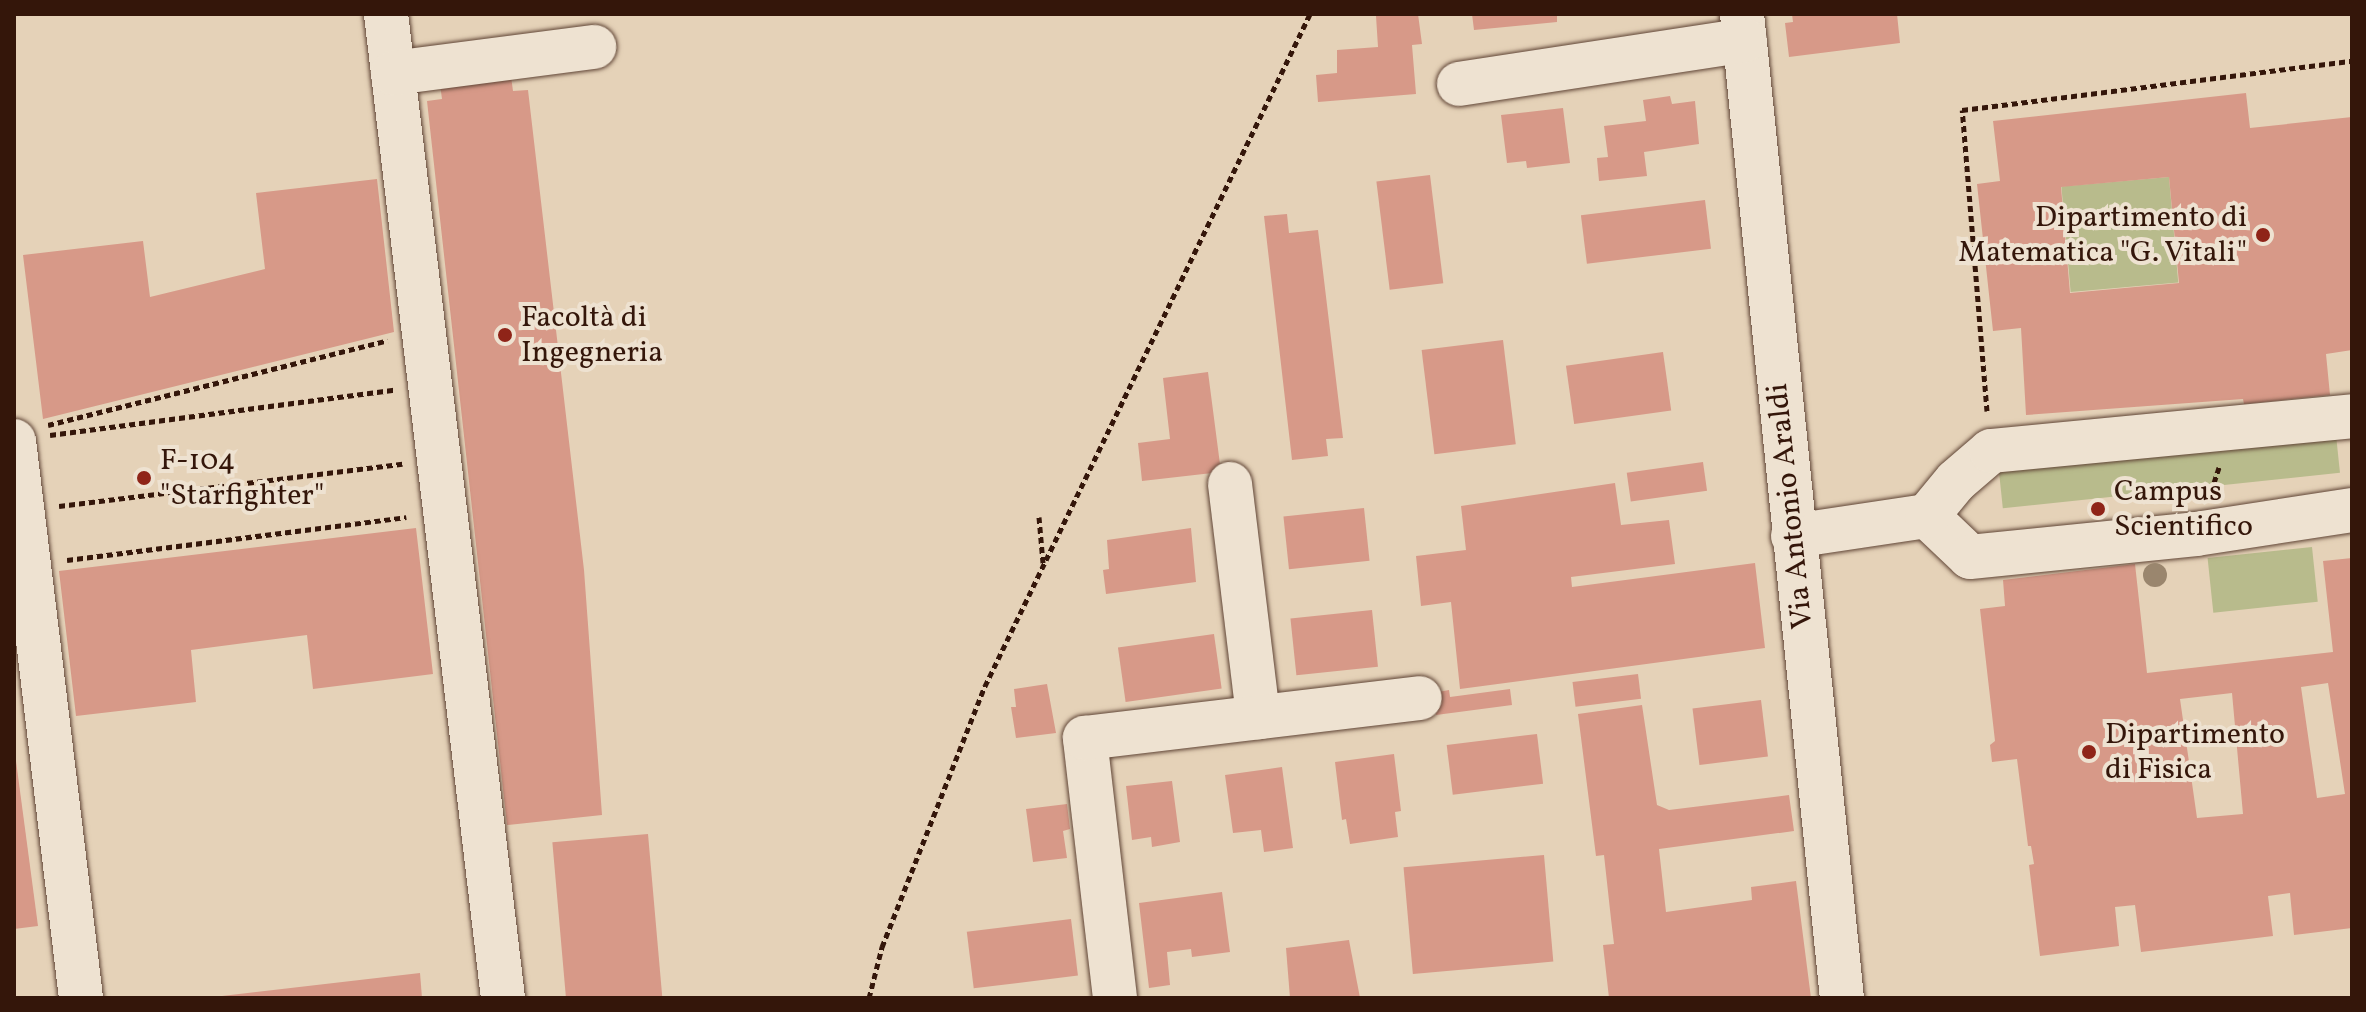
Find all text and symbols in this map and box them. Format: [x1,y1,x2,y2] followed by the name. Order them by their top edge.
[1957,200,2247,270] place label: Dipartimento di Matematica "G. Vitali"
[2254,226,2272,244] marker: Dipartimento di Matematica "G. Vitali"
[521,300,663,370] place label: Facoltà di Ingegneria
[496,326,514,344] marker: Facoltà di Ingegneria
[1760,381,1822,631] street label: Via Antonio Araldi
[160,443,324,514] place label: F-104 "Starfighter"
[135,469,153,487] marker: F-104 "Starfighter"
[2114,474,2253,544] place label: Campus Scientifico
[2089,500,2107,518] marker: Campus Scientifico
[2105,717,2285,788] place label: Dipartimento di Fisica
[2080,743,2098,761] marker: Dipartimento di Fisica

